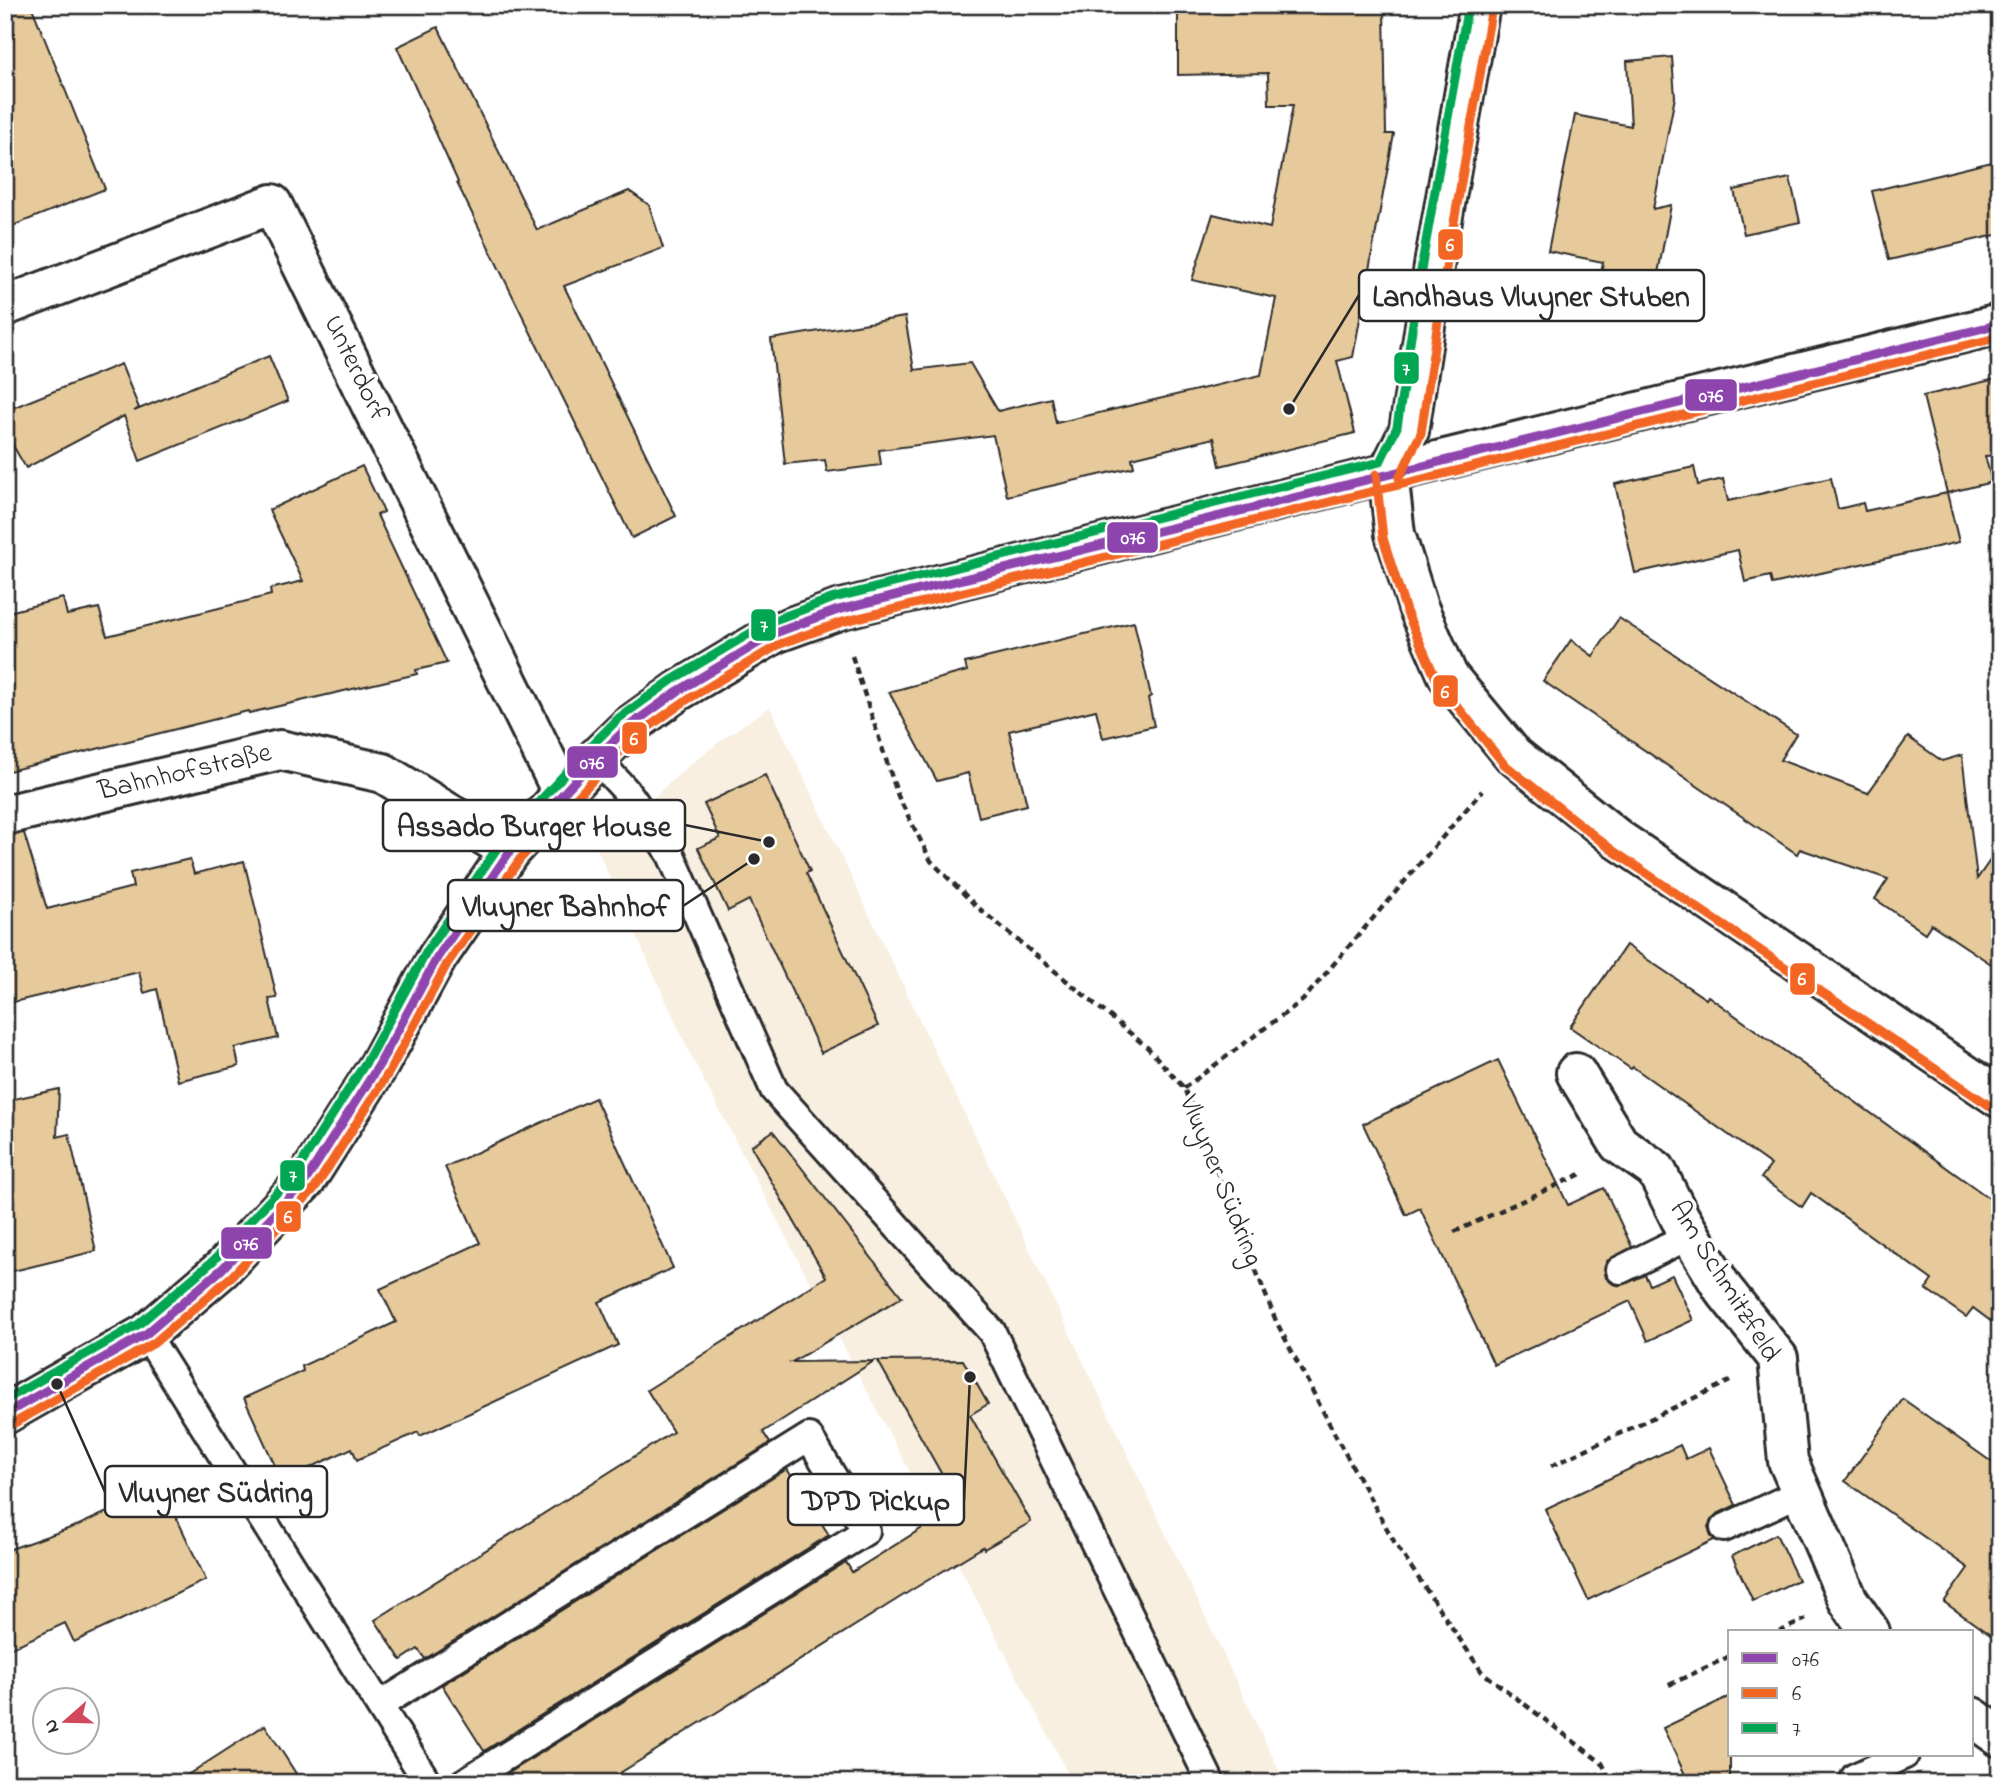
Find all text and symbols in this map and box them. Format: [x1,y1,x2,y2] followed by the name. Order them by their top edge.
[1437,228,1464,261] line badge: 6
[1446,233,1455,260] text: 6
[1359,270,1704,321] callout: Landhaus Vluyner Stuben
[1372,277,1690,321] text: Landhaus Vluyner Stuben
[312,309,398,429] street label: Unterdorf
[1393,351,1420,385] line badge: 7
[1402,357,1410,384] text: 7
[1684,378,1738,412] line badge: 076
[1699,384,1724,411] text: 076
[1106,521,1159,554] line badge: 076
[1121,526,1146,553] text: 076
[750,608,777,642] line badge: 7
[760,614,768,641] text: 7
[1432,674,1459,708] line badge: 6
[1441,680,1450,707] text: 6
[621,721,648,755] line badge: 6
[630,727,639,754] text: 6
[93,733,276,813] street label: Bahnhofstraße
[566,745,619,779] line badge: 076
[580,751,605,778] text: 076
[383,800,685,851] callout: Assado Burger House
[397,807,673,852] text: Assado Burger House
[448,880,683,931] callout: Vluyner Bahnhof
[461,887,671,931] text: Vluyner Bahnhof
[1789,962,1816,996] line badge: 6
[1798,967,1807,994] text: 6
[1167,1088,1273,1273] street label: Vluyner Südring
[279,1159,306,1192] line badge: 7
[289,1164,297,1191] text: 7
[1658,1193,1790,1371] street label: Am Schmitzfeld
[275,1200,302,1233] line badge: 6
[284,1205,293,1232] text: 6
[220,1226,273,1260] line badge: 076
[234,1232,259,1259] text: 076
[105,1466,327,1517] callout: Vluyner Südring
[118,1473,313,1518] text: Vluyner Südring
[788,1474,964,1525] callout: DPD Pickup
[800,1481,950,1525] text: DPD Pickup
[1728,1630,1974,1756] legend
[1792,1646,1819,1676] text: 076
[1792,1680,1801,1710] text: 6
[32,1686,102,1756] north arrow
[37,1715,67,1737] text: N
[1792,1716,1801,1746] text: 7

